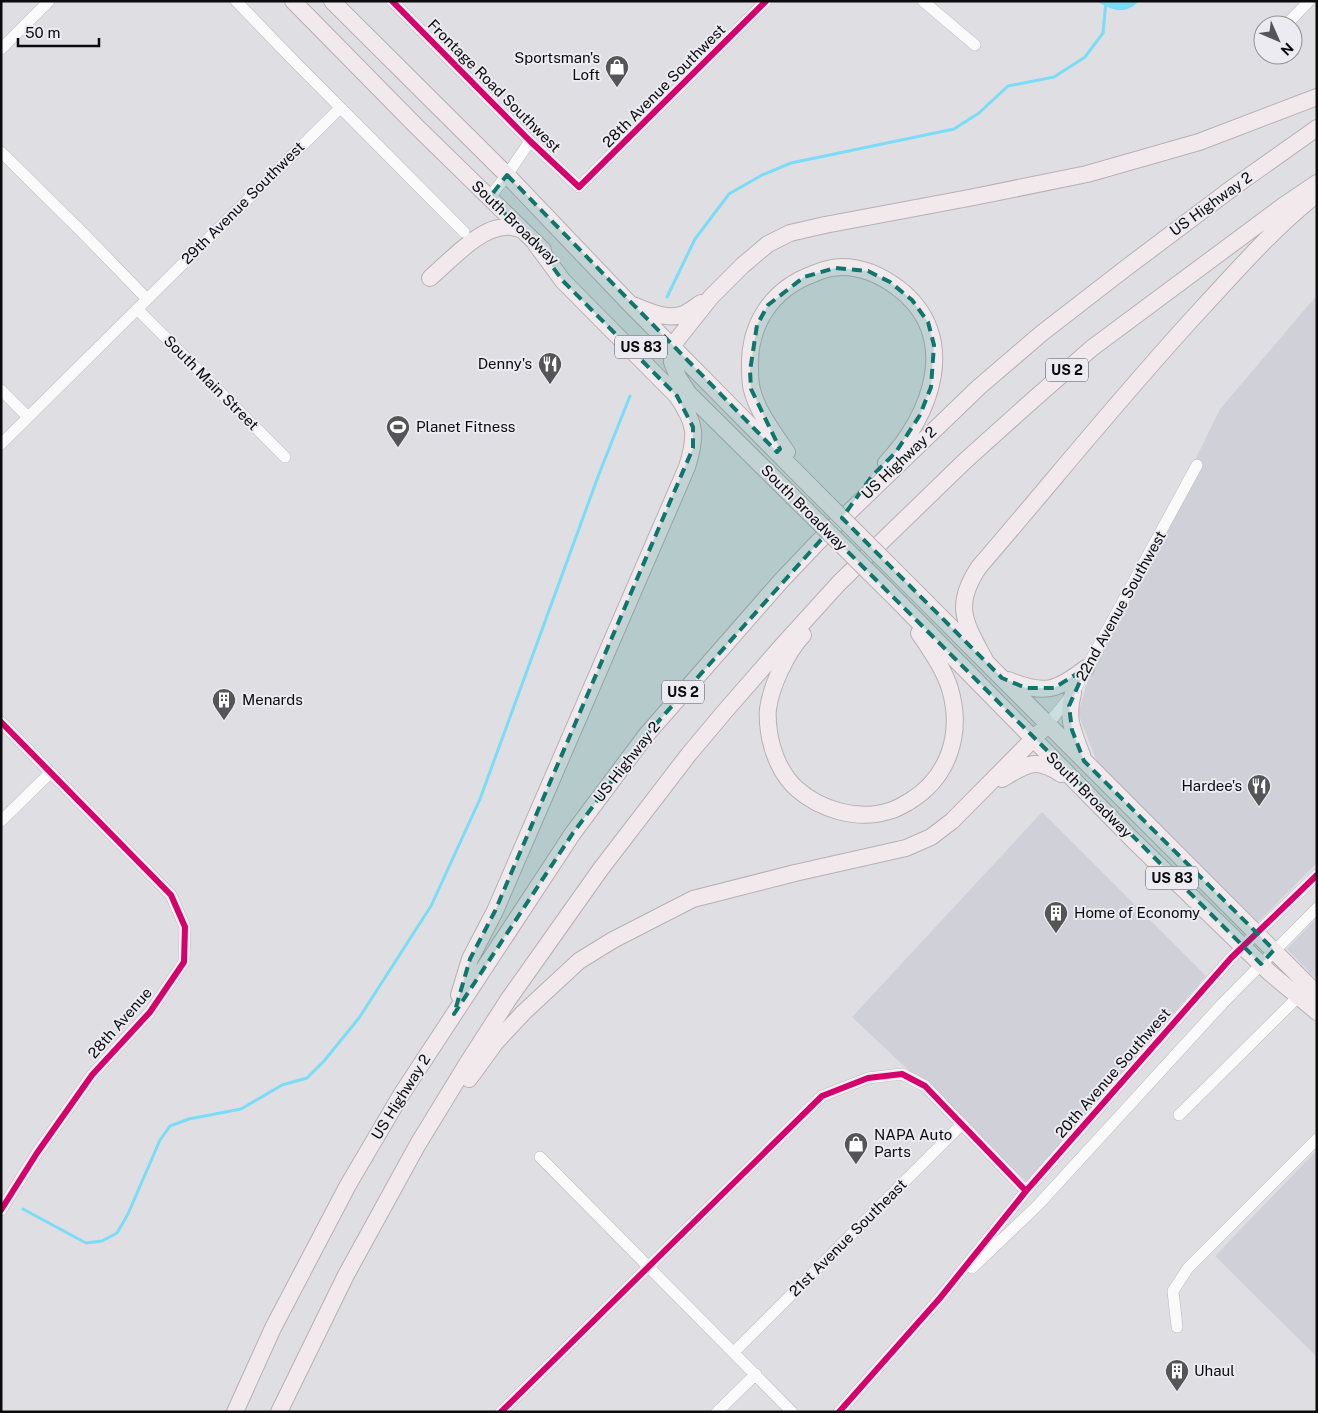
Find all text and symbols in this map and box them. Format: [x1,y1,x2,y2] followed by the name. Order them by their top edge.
[18,15,99,47] scale bar
[1253,15,1303,65] north arrow
[425,16,564,156] street label: Frontage Road Southwest
[599,21,729,151] street label: 28th Avenue Southwest
[25,24,60,41] text: 50 m
[1278,40,1297,59] text: N
[514,49,600,83] place label: Sportsman's Loft
[604,54,630,88] shop icon: Sportsman's Loft
[178,138,308,267] street label: 29th Avenue Southwest
[1166,168,1255,239] street label: US Highway 2
[468,177,562,268] street label: South Broadway
[161,332,262,434] street label: South Main Street
[615,336,667,358] road number: US 83
[537,351,563,385] restaurant icon: Denny's
[478,355,532,372] place label: Denny's
[1046,358,1088,382] road number: US 2
[385,414,411,448] sports icon: Planet Fitness
[416,418,515,435] place label: Planet Fitness
[858,423,940,503] street label: US Highway 2
[758,461,851,554] street label: South Broadway
[1072,528,1169,684] street label: 22nd Avenue Southwest
[662,680,704,704] road number: US 2
[211,687,237,721] building icon: Menards
[242,691,303,708] place label: Menards
[590,718,663,805] street label: US Highway 2
[1043,748,1136,841] street label: South Broadway
[1246,773,1272,807] restaurant icon: Hardee's
[1181,777,1242,794] place label: Hardee's
[1146,866,1198,890] road number: US 83
[1043,900,1069,934] building icon: Home of Economy
[1074,904,1200,921] place label: Home of Economy
[84,984,155,1062] street label: 28th Avenue
[1052,1004,1174,1141] street label: 20th Avenue Southwest
[368,1051,434,1142] street label: US Highway 2
[874,1126,952,1160] place label: NAPA Auto Parts
[843,1131,869,1165] shop icon: NAPA Auto Parts
[786,1175,910,1300] street label: 21st Avenue Southeast
[1164,1358,1190,1392] building icon: Uhaul
[1194,1362,1235,1379] place label: Uhaul

